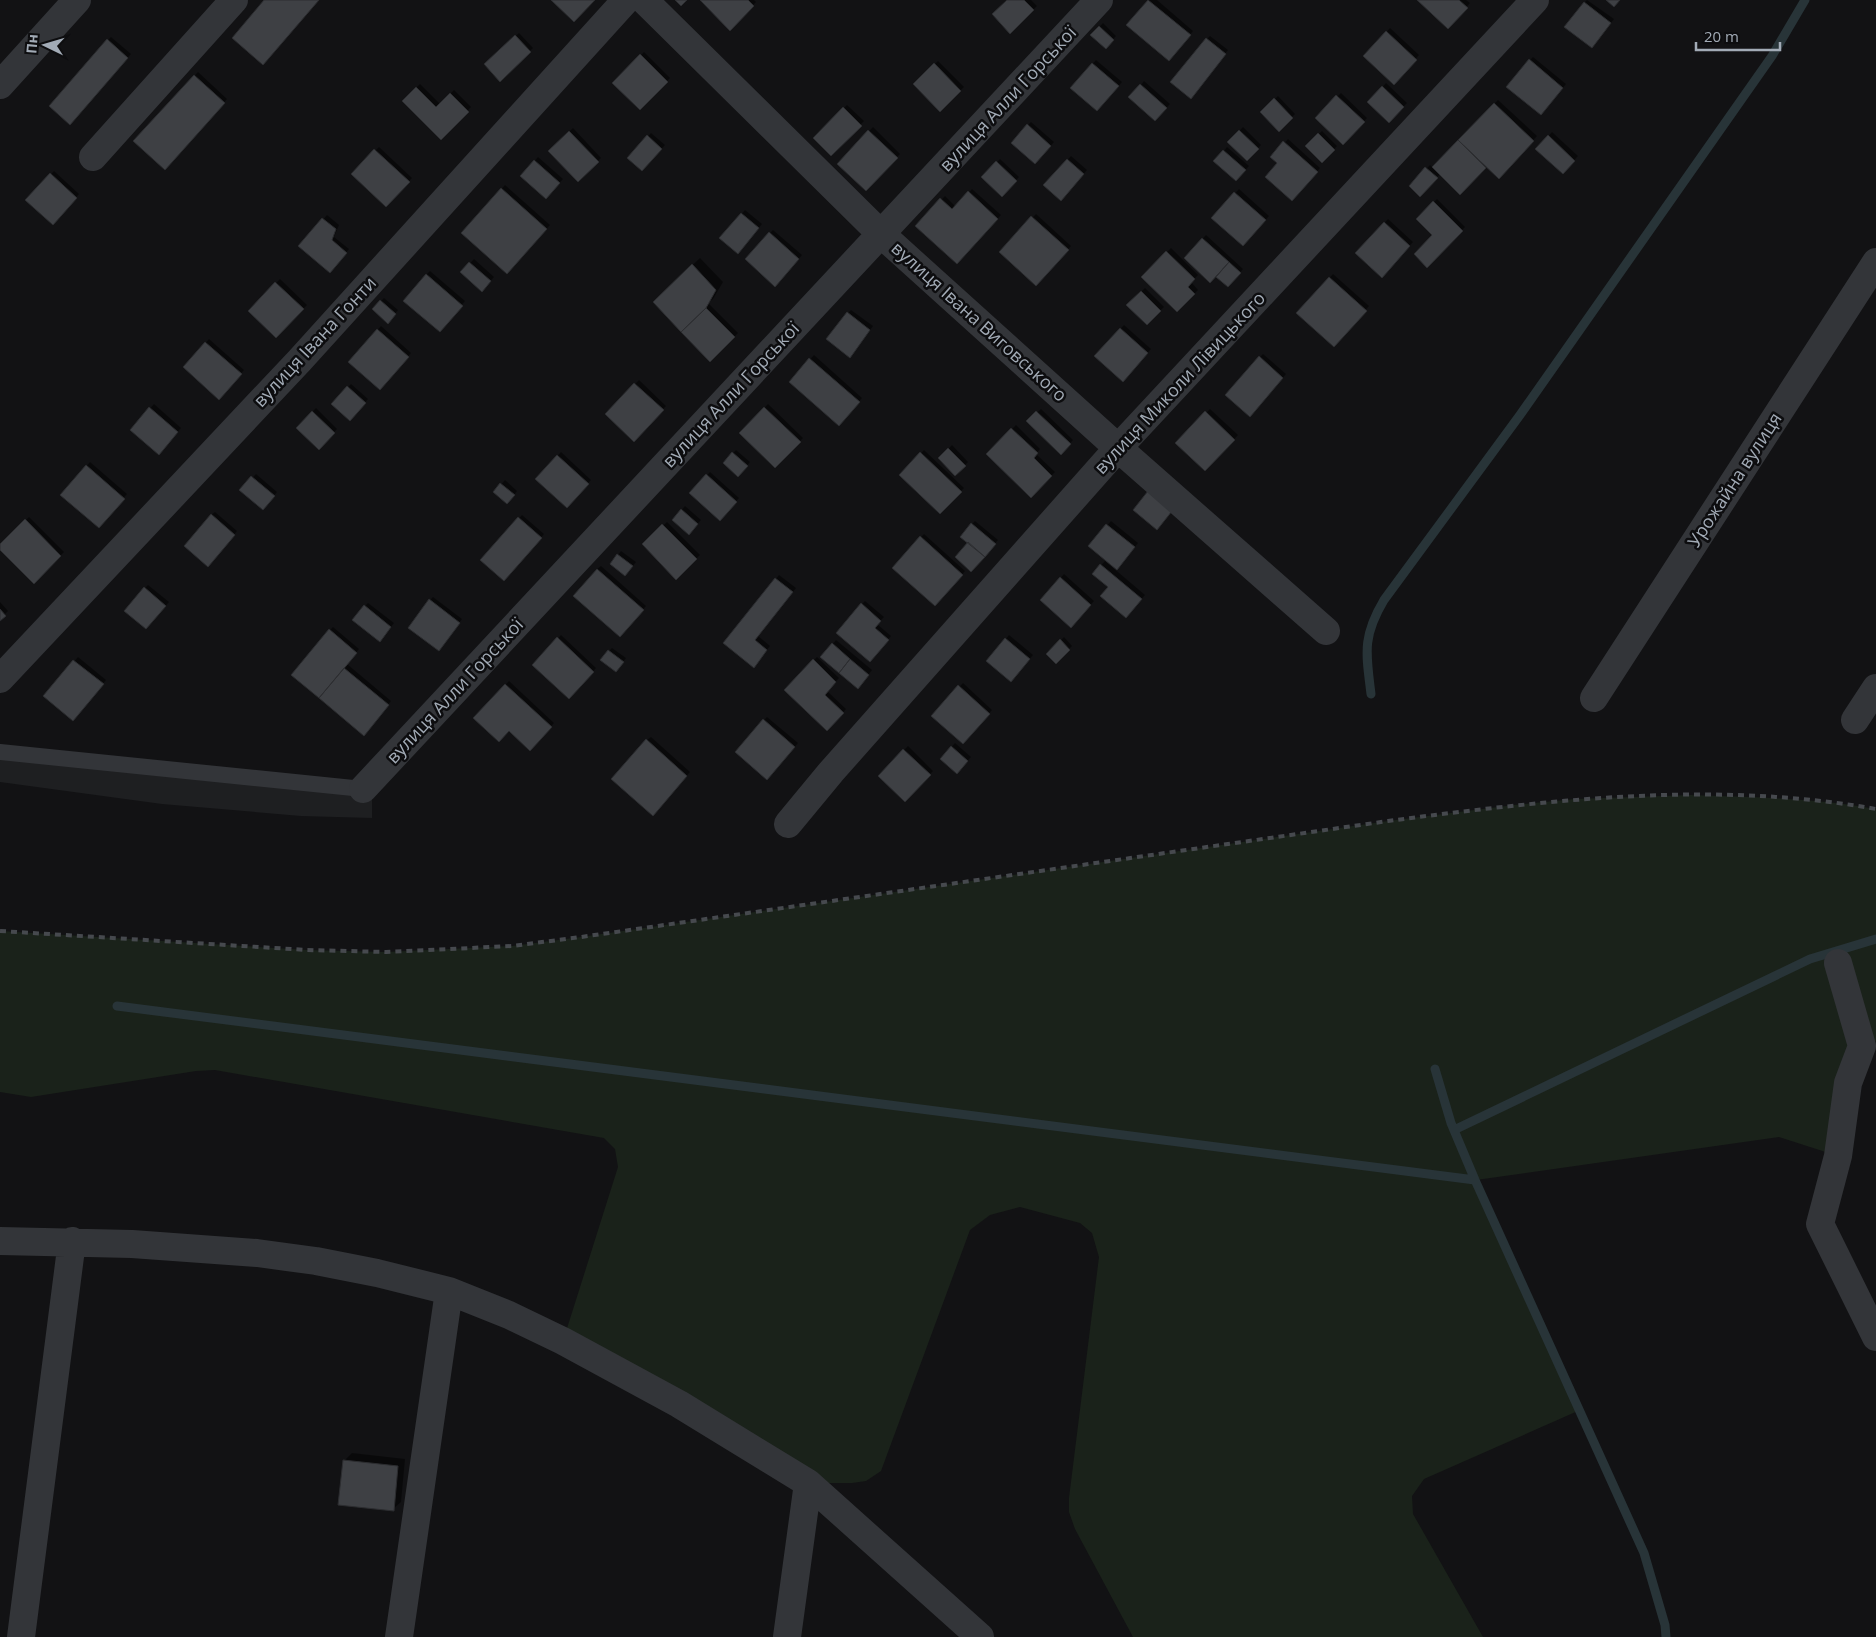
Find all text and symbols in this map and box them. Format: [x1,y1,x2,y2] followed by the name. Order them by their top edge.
[20,20,70,70] north arrow
[934,20,1081,176] street label: вулиця Алли Горської
[1696,20,1780,52] scale bar
[1704,26,1739,46] text: 20 m
[21,33,42,54] text: Пн
[887,236,1073,407] street label: вулиця Івана Виговського
[248,271,381,412] street label: вулиця Івана Гонти
[1088,286,1270,479] street label: вулиця Миколи Лівицького
[657,316,804,472] street label: вулиця Алли Горської
[1682,407,1787,551] street label: Урожайна вулиця
[381,612,528,768] street label: вулиця Алли Горської

